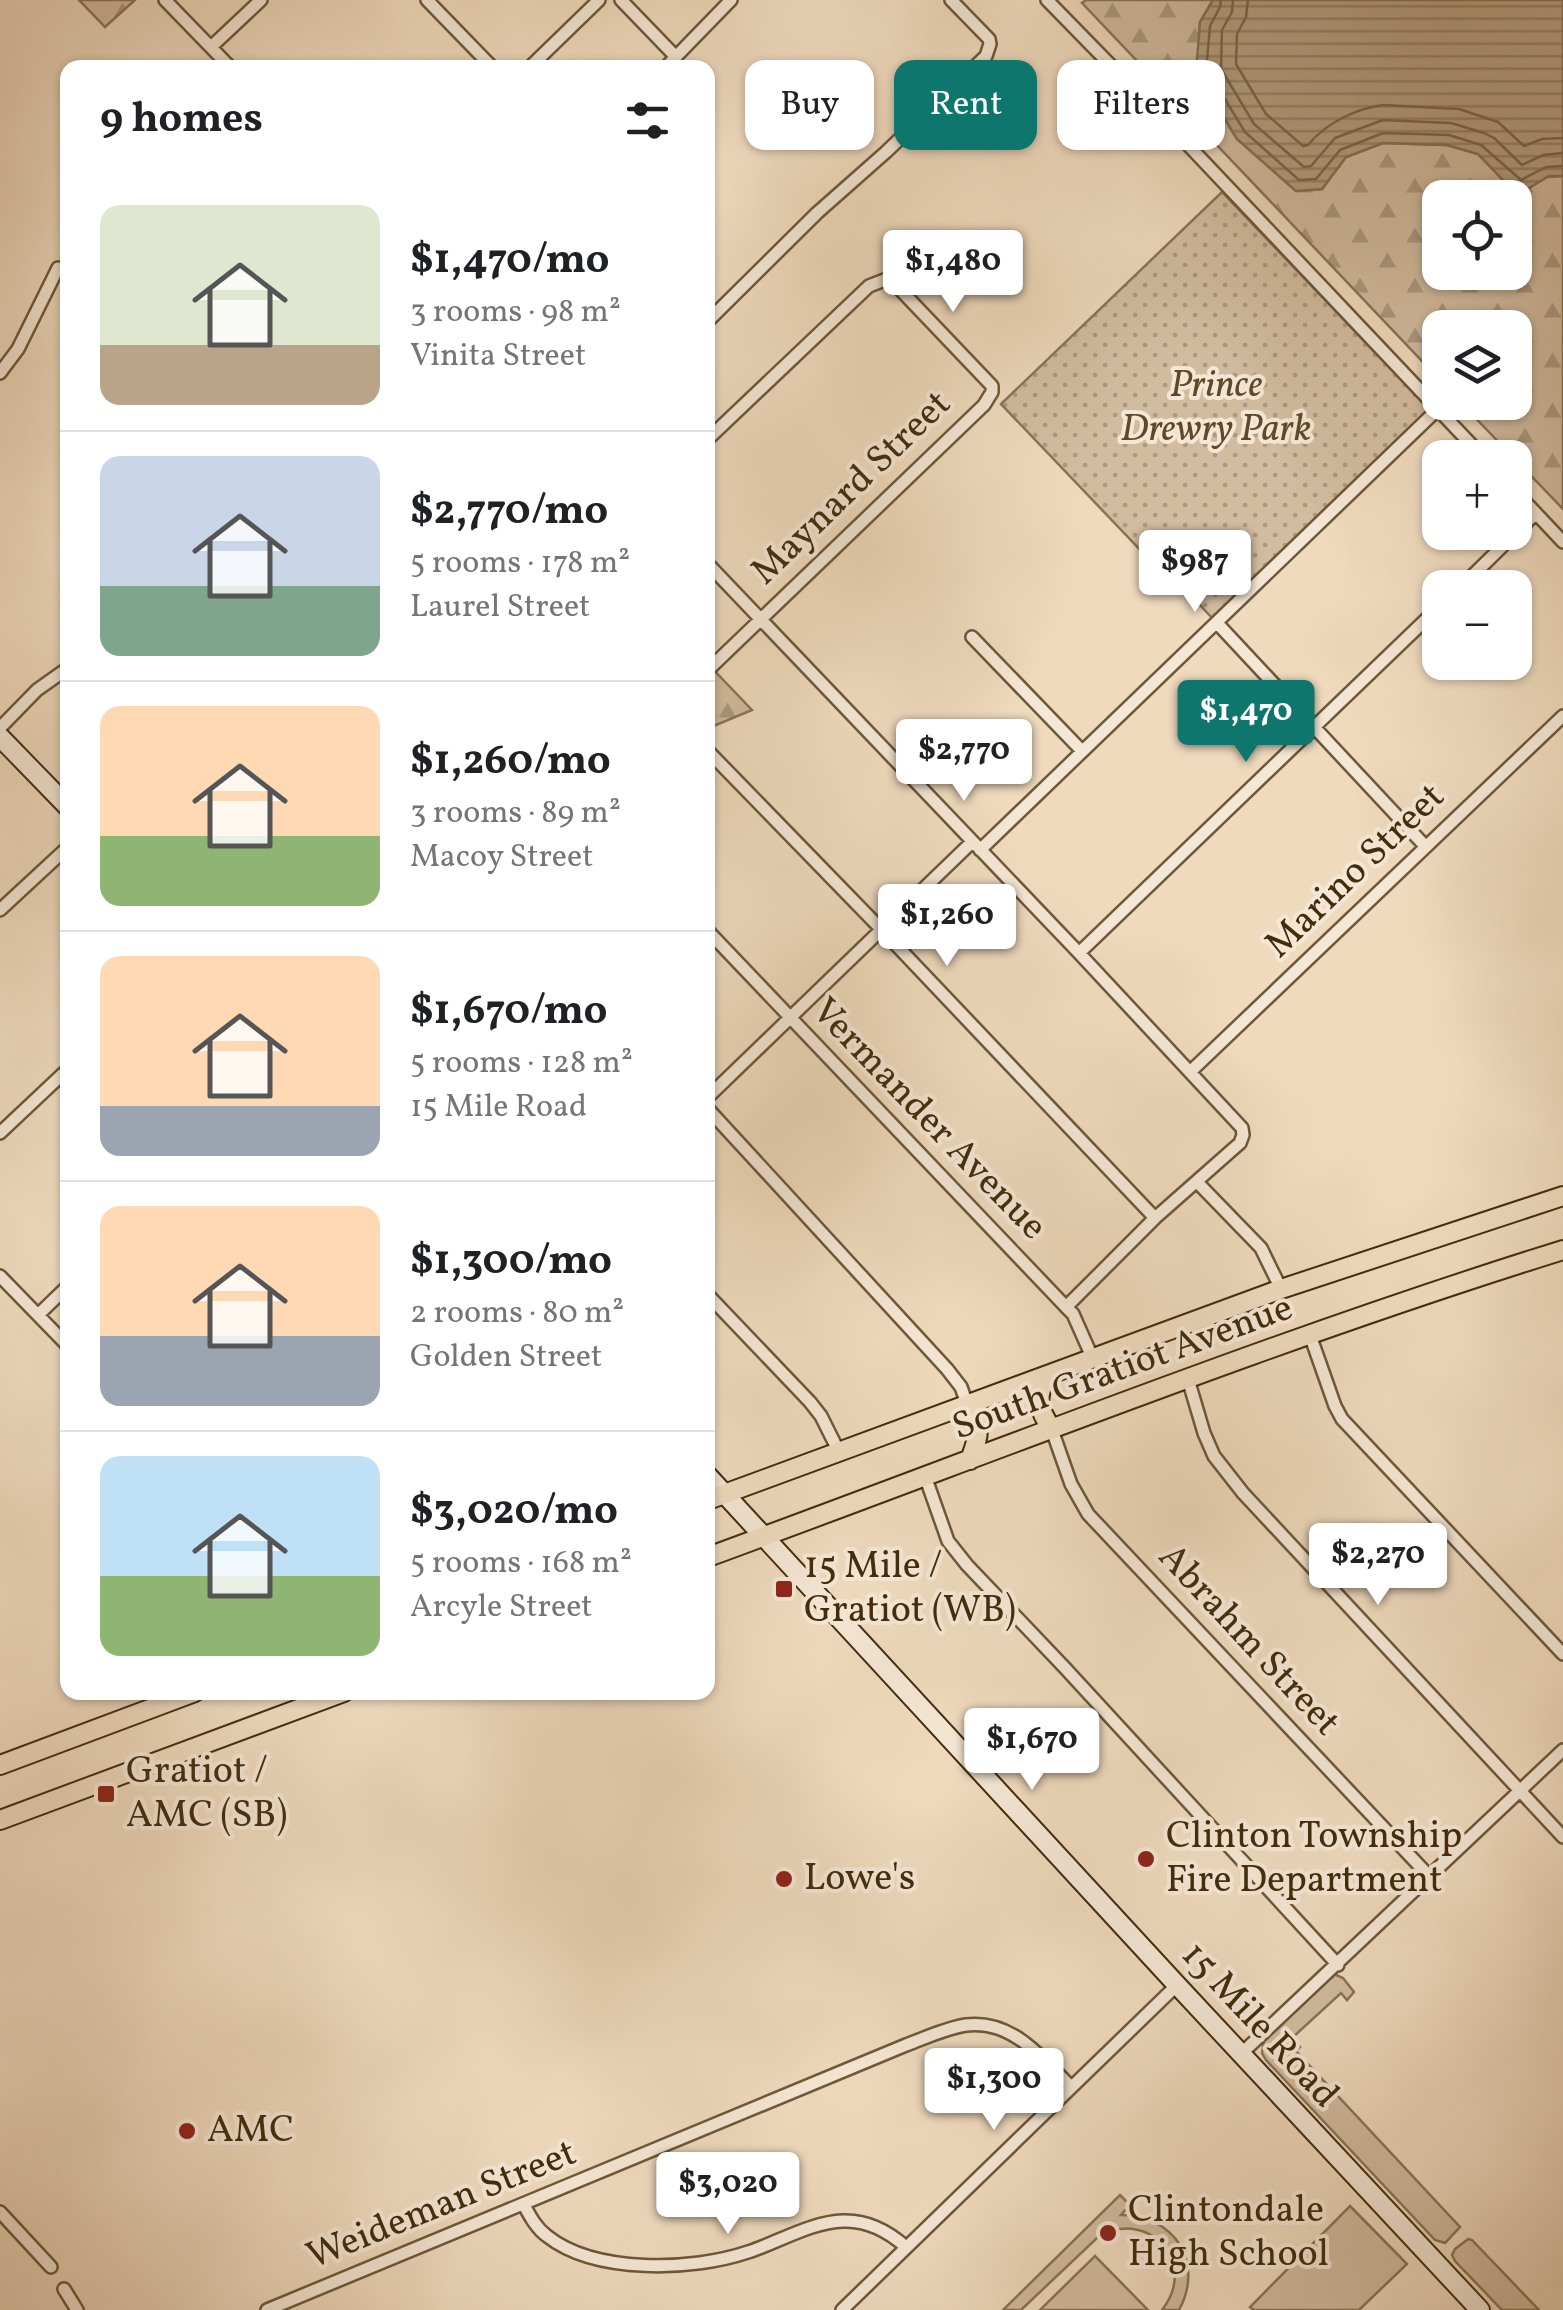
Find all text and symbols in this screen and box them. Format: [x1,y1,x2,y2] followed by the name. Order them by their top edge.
[745,60,874,150] chip: Buy
[894,60,1037,150] chip: Rent
[1057,60,1225,150] chip: Filters
[100,91,263,150] text: 9 homes
[620,93,675,148] icon: filters
[1422,180,1532,680] map controls
[1422,180,1532,290] button: locate
[872,230,1034,315] pin: $1,480
[410,232,610,291] text: $1,470/mo
[905,240,1001,284] text: $1,480
[180,245,300,365] icon: home
[410,291,621,335] text: 3 rooms · 98 m²
[1422,310,1532,420] button: layers
[410,335,586,379] text: Vinita Street
[1121,360,1311,457] park label: Prince Drewry Park
[740,380,964,598] street label: Maynard Street
[1422,440,1532,550] button: +
[410,483,608,542] text: $2,770/mo
[180,496,300,616] icon: home
[1136,530,1254,615] pin: $987
[1161,540,1229,584] text: $987
[410,542,630,586] text: 5 rooms · 178 m²
[1422,570,1532,680] button: −
[410,586,590,630] text: Laurel Street
[1165,680,1327,765] pin: $1,470
[1200,690,1292,734] text: $1,470
[883,719,1045,804] pin: $2,770
[918,729,1010,773] text: $2,770
[410,733,611,792] text: $1,260/mo
[180,746,300,866] icon: home
[1254,772,1458,972] street label: Marino Street
[410,792,621,836] text: 3 rooms · 89 m²
[410,836,593,880] text: Macoy Street
[866,884,1028,969] pin: $1,260
[900,894,994,938] text: $1,260
[410,983,608,1042] text: $1,670/mo
[798,987,1058,1253] street label: Vermander Avenue
[180,996,300,1116] icon: home
[410,1042,633,1086] text: 5 rooms · 128 m²
[410,1086,587,1130] text: 15 Mile Road
[410,1233,612,1292] text: $1,300/mo
[180,1246,300,1366] icon: home
[945,1283,1301,1455] street label: South Gratiot Avenue
[410,1292,624,1336] text: 2 rooms · 80 m²
[410,1336,602,1380] text: Golden Street
[410,1483,618,1542] text: $3,020/mo
[180,1496,300,1616] icon: home
[1297,1523,1459,1608] pin: $2,270
[1145,1533,1351,1749] street label: Abrahm Street
[1331,1533,1425,1577] text: $2,270
[804,1541,1016,1638] place label: 15 Mile / Gratiot (WB)
[410,1542,632,1586] text: 5 rooms · 168 m²
[773,1578,795,1600] marker: 15 Mile / Gratiot (WB)
[410,1586,593,1630] text: Arcyle Street
[951,1708,1113,1793] pin: $1,670
[986,1718,1078,1762] text: $1,670
[126,1746,287,1843] place label: Gratiot / AMC (SB)
[95,1783,117,1805] marker: Gratiot / AMC (SB)
[1166,1811,1462,1908] place label: Clinton Township Fire Department
[1135,1848,1157,1870] marker: Clinton Township Fire Department
[804,1853,915,1906] place label: Lowe's
[773,1868,795,1890] marker: Lowe's
[1168,1931,1350,2121] street label: 15 Mile Road
[913,2048,1075,2133] pin: $1,300
[947,2058,1041,2102] text: $1,300
[207,2105,294,2158] place label: AMC
[176,2120,198,2142] marker: AMC
[299,2128,585,2284] street label: Weideman Street
[647,2152,809,2237] pin: $3,020
[678,2162,778,2206] text: $3,020
[1128,2185,1329,2282] place label: Clintondale High School
[1097,2222,1119,2244] marker: Clintondale High School

